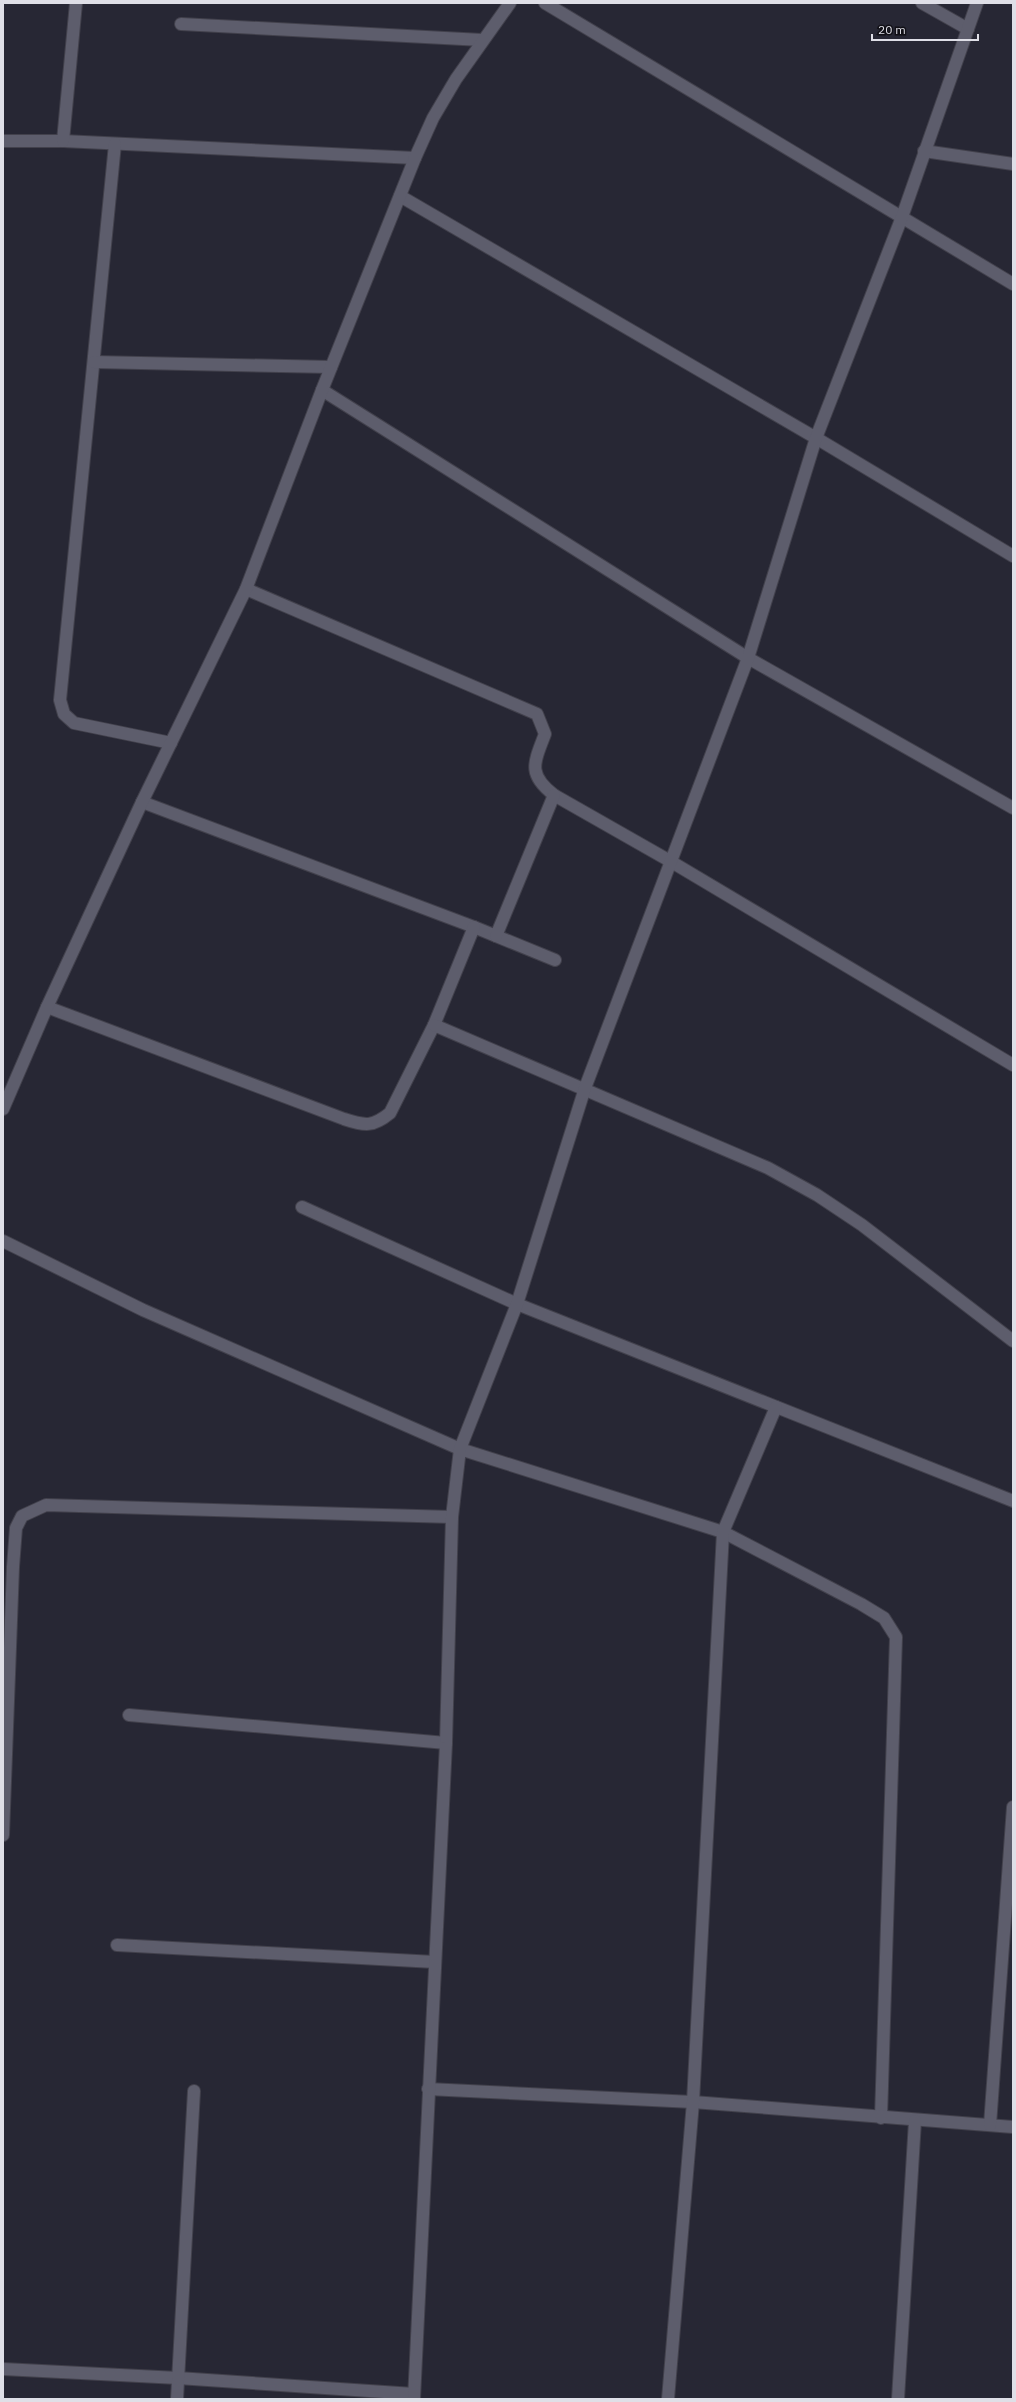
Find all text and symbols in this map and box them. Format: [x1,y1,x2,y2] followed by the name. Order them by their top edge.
[872,16,978,42] scale bar
[878,22,906,37] text: 20 m

